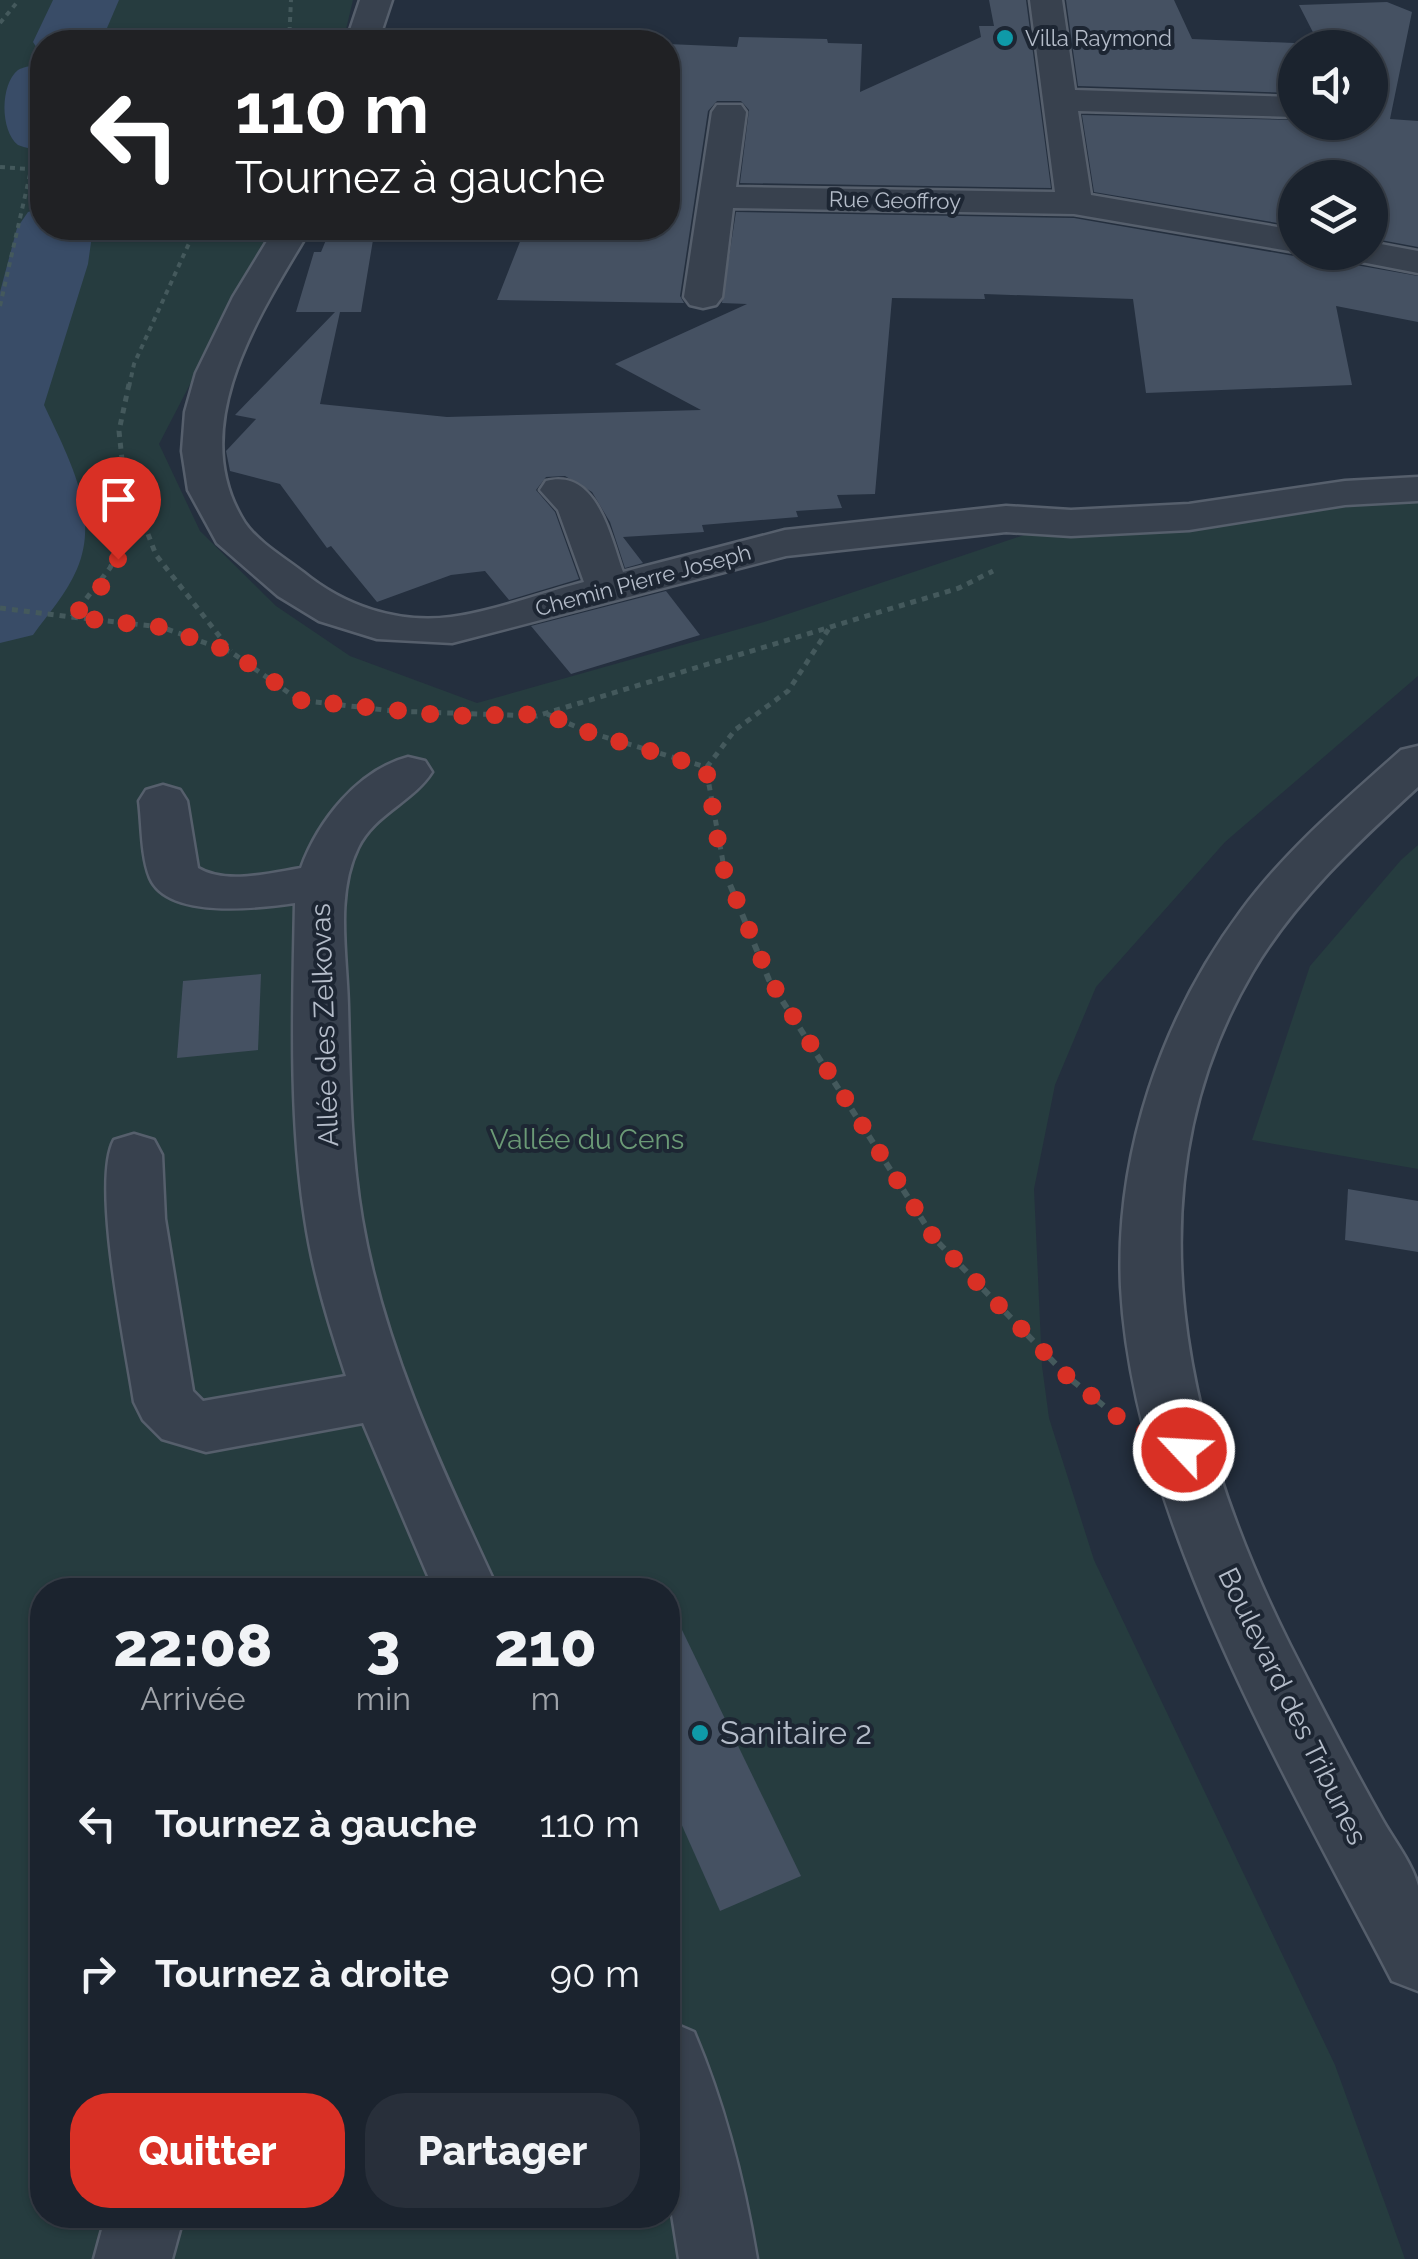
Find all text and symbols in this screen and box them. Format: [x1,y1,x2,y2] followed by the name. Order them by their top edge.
[1025,25,1172,51] place label: Villa Raymond
[994,27,1016,49] marker: Villa Raymond
[1278,30,1388,270] map controls
[1278,30,1388,140] button: sound
[235,67,429,149] text: 110 m
[70,70,200,200] icon: left
[235,151,605,204] text: Tournez à gauche
[1278,160,1388,270] button: layers
[829,186,961,214] street label: Rue Geoffroy
[76,457,161,560] pin
[91,472,146,527] icon: arrive
[532,539,754,621] street label: Chemin Pierre Joseph
[304,903,345,1147] street label: Allée des Zelkovas
[490,1123,684,1156] park label: Vallée du Cens
[1132,1398,1236,1502] position arrow
[1211,1562,1374,1850] street label: Boulevard des Tribunes
[113,1610,273,1680] text: 22:08
[366,1610,400,1680] text: 3
[494,1610,597,1680] text: 210
[140,1680,245,1717] text: Arrivée
[356,1680,411,1717] text: min
[531,1680,560,1717] text: m
[720,1714,872,1751] place label: Sanitaire 2
[689,1722,711,1744] marker: Sanitaire 2
[70,1796,125,1851] icon: left
[155,1801,477,1846] text: Tournez à gauche
[540,1801,640,1846] text: 110 m
[70,1946,125,2001] icon: right
[155,1951,449,1996] text: Tournez à droite
[550,1951,640,1996] text: 90 m
[70,2093,345,2208] button: Quitter
[365,2093,640,2208] button: Partager

